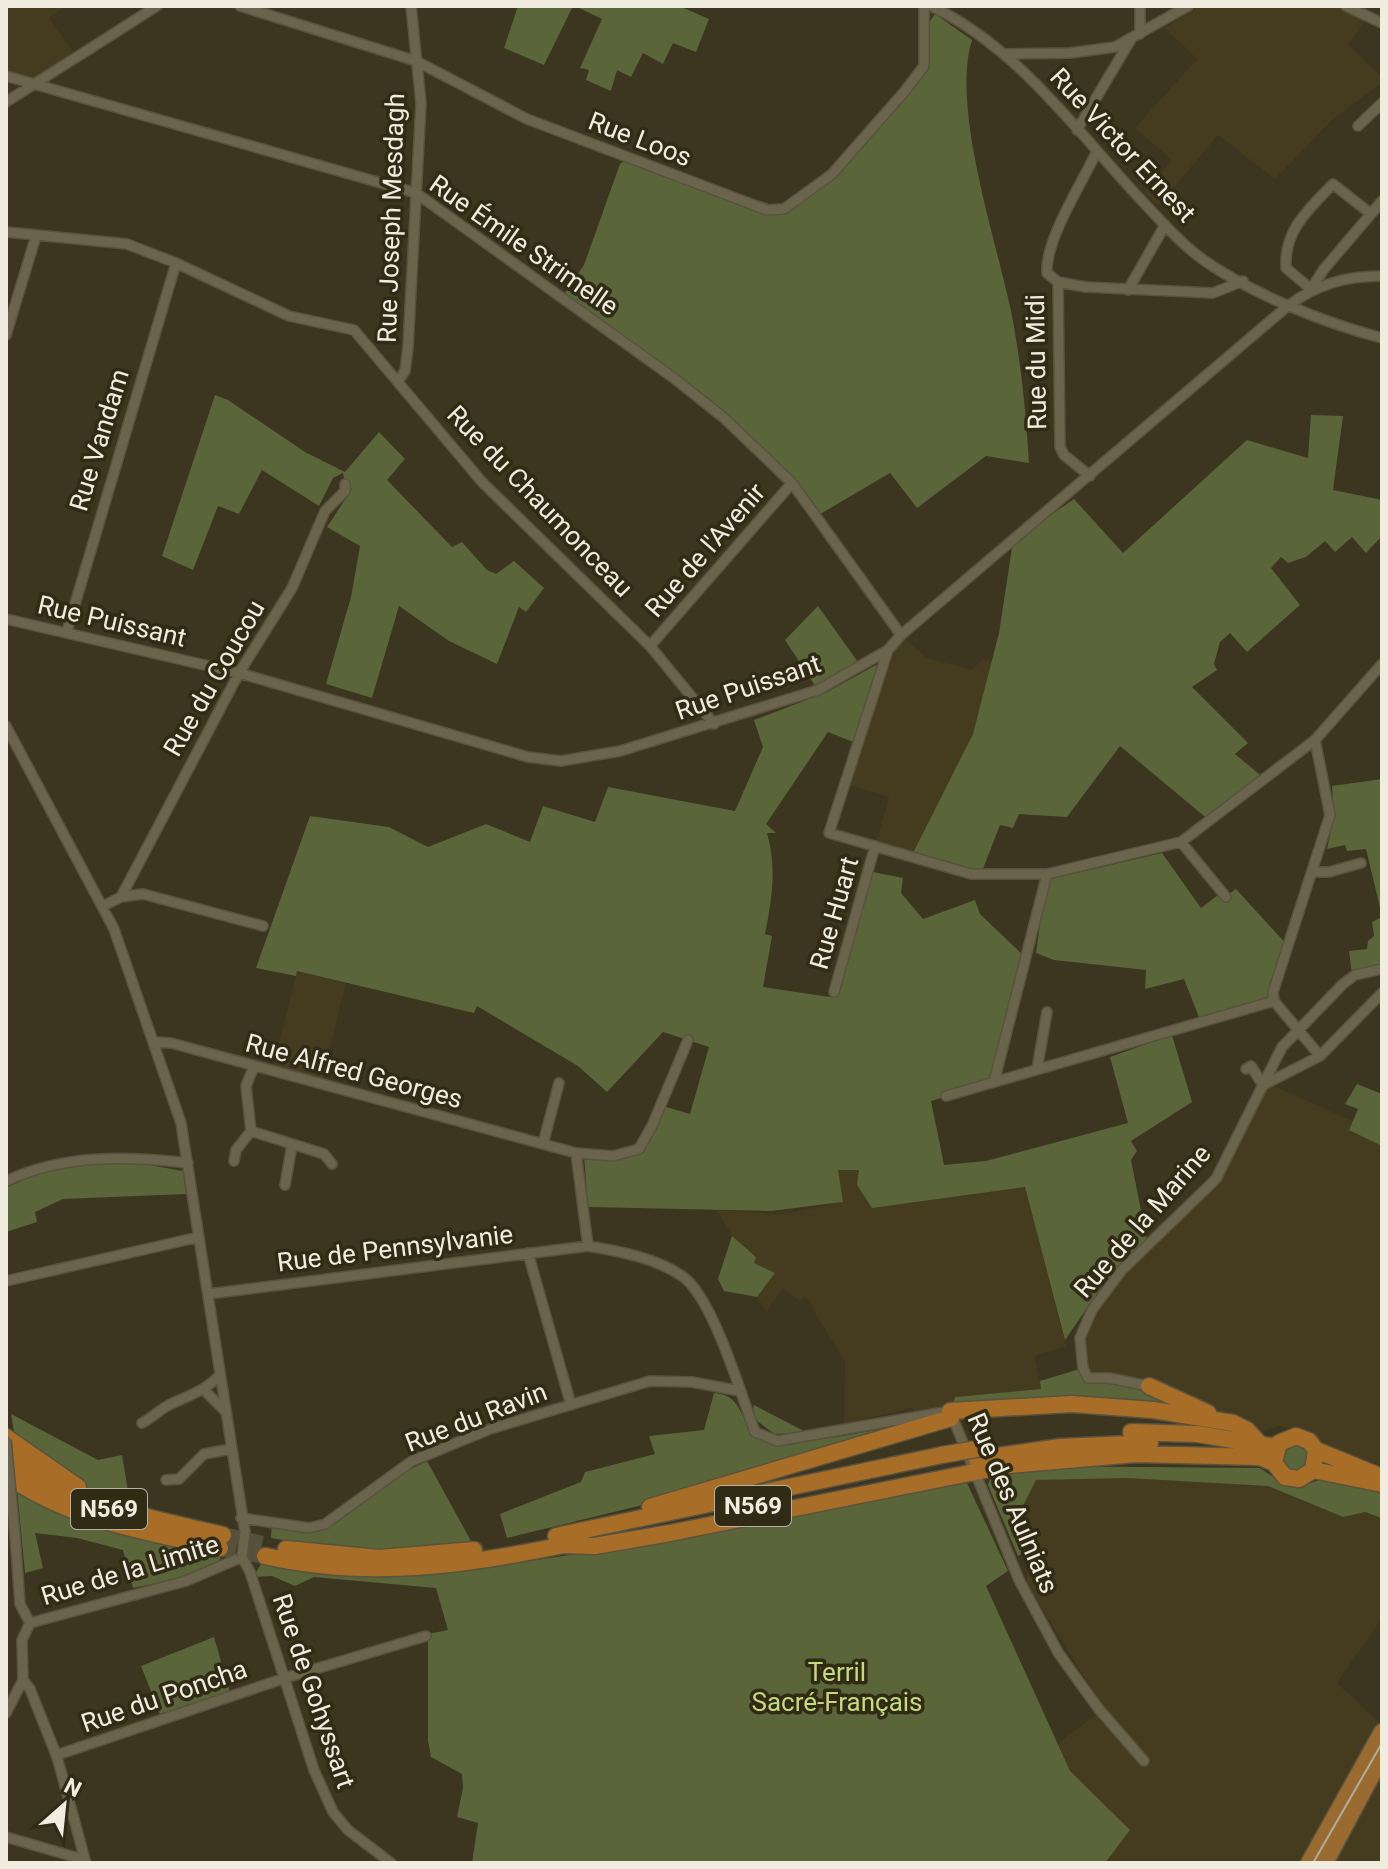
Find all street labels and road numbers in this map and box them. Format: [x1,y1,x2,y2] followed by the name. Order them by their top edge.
[1044,62,1202,228] street label: Rue Victor Ernest
[372,93,410,343] street label: Rue Joseph Mesdagh
[584,106,696,172] street label: Rue Loos
[424,169,624,321] street label: Rue Émile Strimelle
[1020,294,1052,430] street label: Rue du Midi
[63,365,135,515] street label: Rue Vandam
[441,399,639,603] street label: Rue du Chaumonceau
[639,477,771,623] street label: Rue de l'Avenir
[35,589,189,653] street label: Rue Puissant
[157,595,271,761] street label: Rue du Coucou
[671,648,825,726] street label: Rue Puissant
[804,853,864,973] street label: Rue Huart
[242,1028,466,1114] street label: Rue Alfred Georges
[1068,1139,1216,1303] street label: Rue de la Marine
[275,1219,515,1277] street label: Rue de Pennsylvanie
[401,1376,551,1458] street label: Rue du Ravin
[961,1408,1065,1598] street label: Rue des Aulniats
[715,1486,791,1526] road number: N569
[71,1489,147,1529] road number: N569
[38,1529,222,1611] street label: Rue de la Limite
[267,1590,361,1792] street label: Rue de Gohyssart
[77,1654,251,1738] street label: Rue du Poncha

